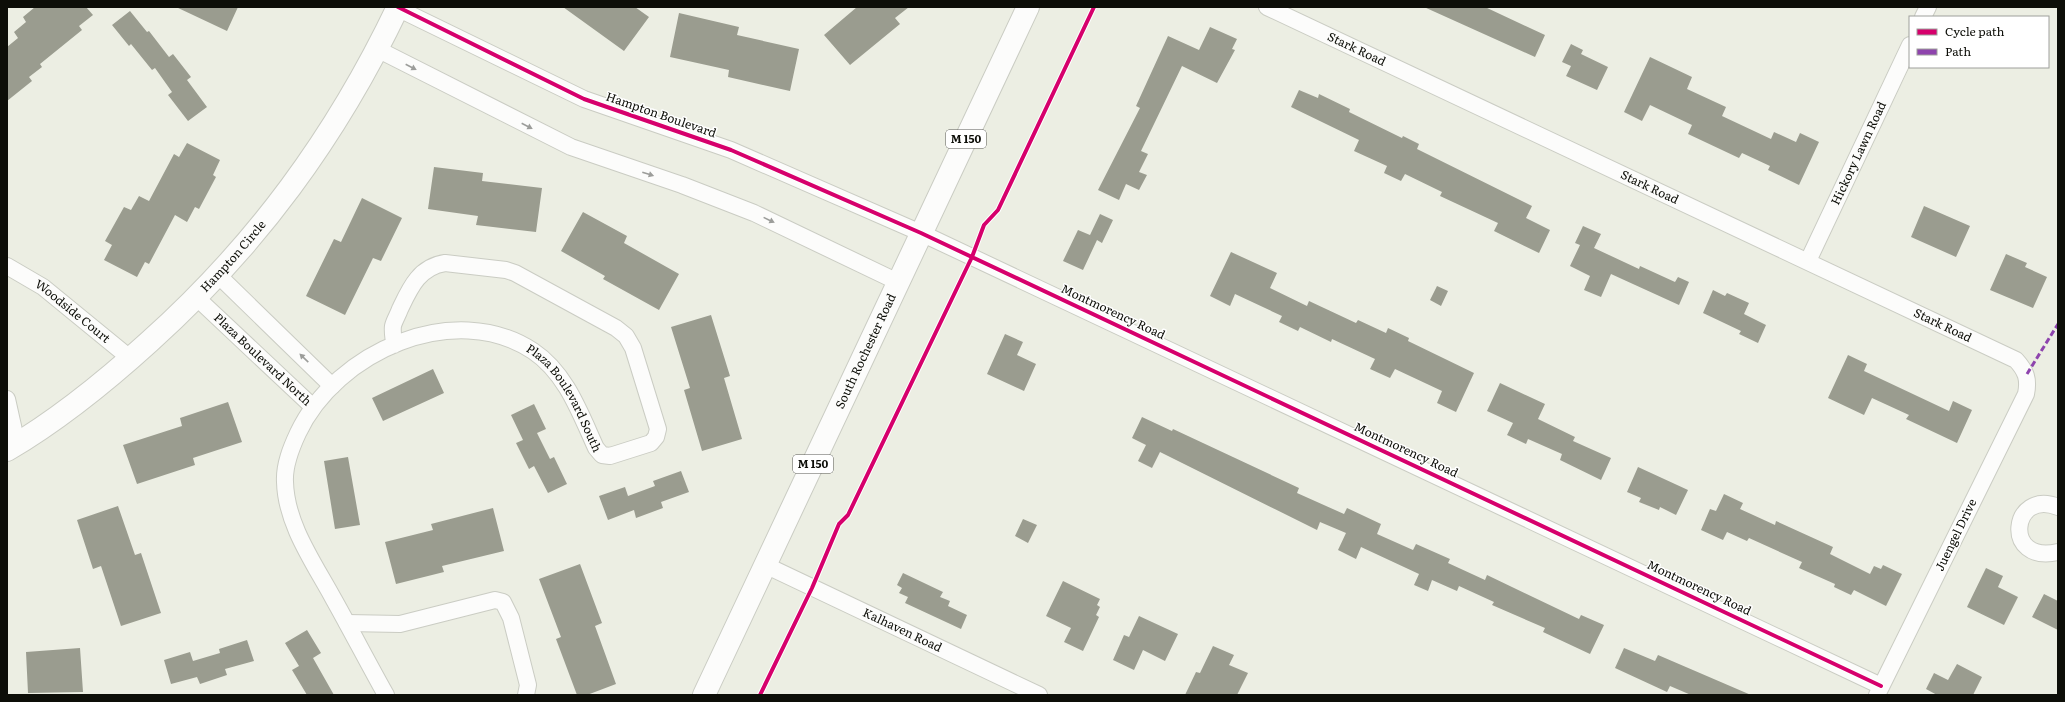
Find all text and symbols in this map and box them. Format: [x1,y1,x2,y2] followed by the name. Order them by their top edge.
[1909,16,2049,68] legend
[1945,22,2005,40] text: Cycle path
[1325,27,1390,70] street label: Stark Road
[1945,42,1971,60] text: Path
[405,64,417,71] one-way arrow
[604,87,720,142] street label: Hampton Boulevard
[1826,98,1890,208] street label: Hickory Lawn Road
[521,123,533,129] one-way arrow
[946,130,986,148] road number: M 150
[1618,165,1683,208] street label: Stark Road
[642,171,654,177] one-way arrow
[196,216,270,296] street label: Hampton Circle
[764,217,775,223] one-way arrow
[32,274,115,347] street label: Woodside Court
[1058,279,1169,343] street label: Montmorency Road
[830,290,900,411] street label: South Rochester Road
[1911,303,1976,346] street label: Stark Road
[210,308,316,409] street label: Plaza Boulevard North
[523,339,607,455] street label: Plaza Boulevard South
[299,353,309,363] one-way arrow
[1351,417,1462,481] street label: Montmorency Road
[793,455,833,473] road number: M 150
[1930,495,1980,574] street label: Juengel Drive
[1644,555,1755,619] street label: Montmorency Road
[860,603,946,656] street label: Kalhaven Road

